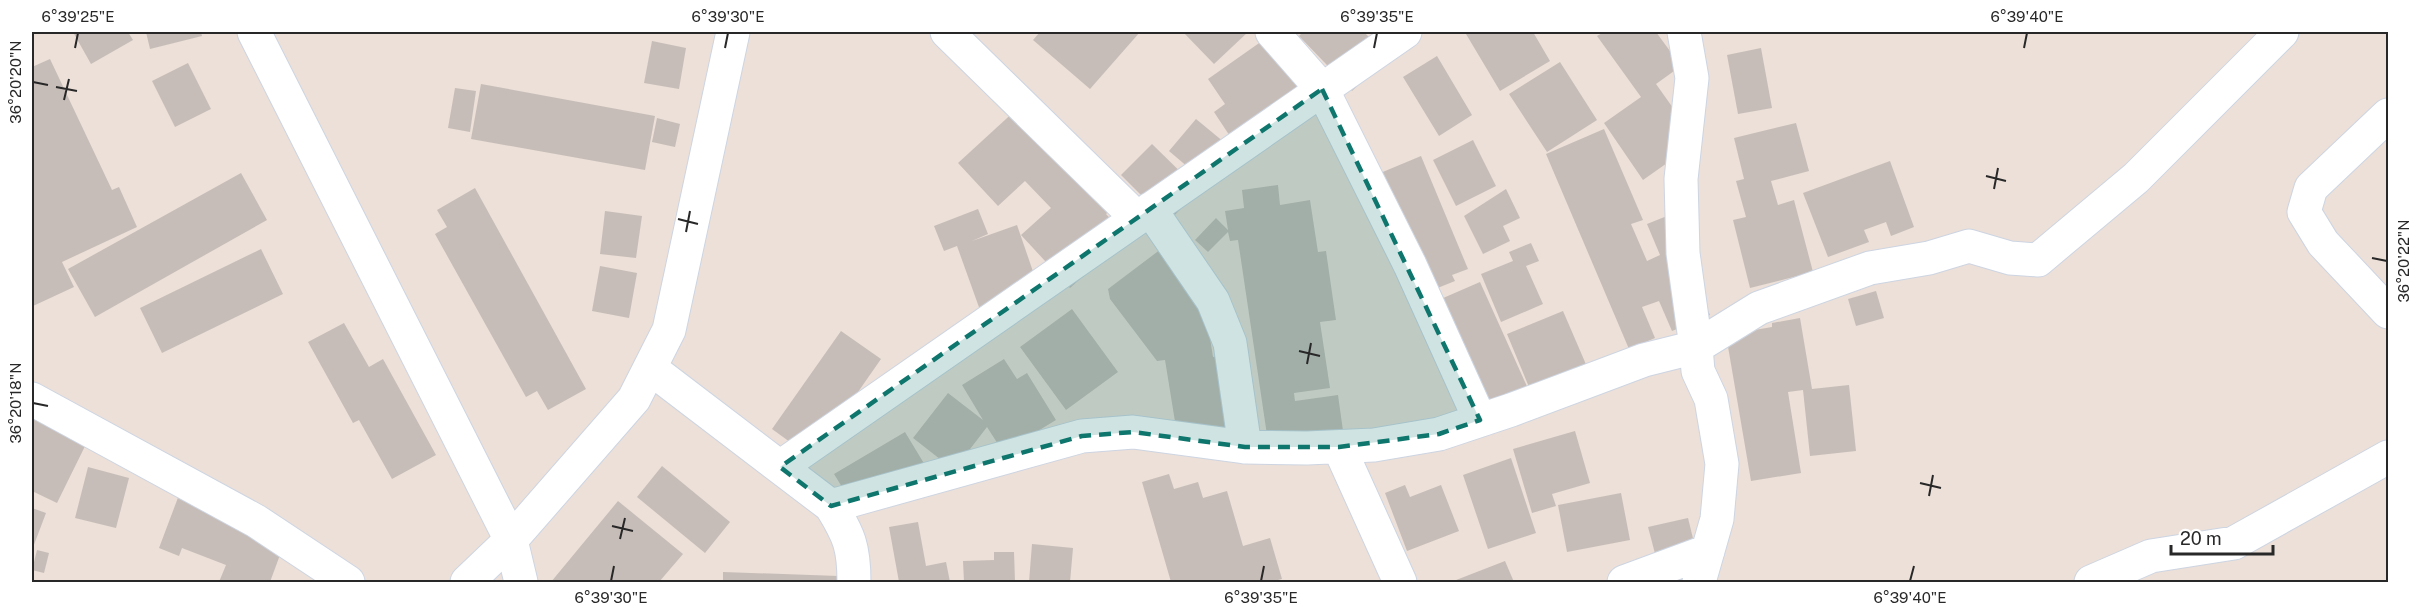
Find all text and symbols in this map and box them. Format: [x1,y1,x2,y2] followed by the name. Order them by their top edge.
[42,8,114,25] text: 6°39'25"E
[692,8,764,25] text: 6°39'30"E
[1340,8,1414,25] text: 6°39'35"E
[1990,8,2064,25] text: 6°39'40"E
[7,40,24,124] text: 36°20'20"N
[2395,219,2412,303] text: 36°20'22"N
[7,363,24,443] text: 36°20'18"N
[2171,518,2273,556] scale bar
[2180,528,2222,549] text: 20 m
[575,589,647,606] text: 6°39'30"E
[1224,589,1298,606] text: 6°39'35"E
[1873,589,1947,606] text: 6°39'40"E

